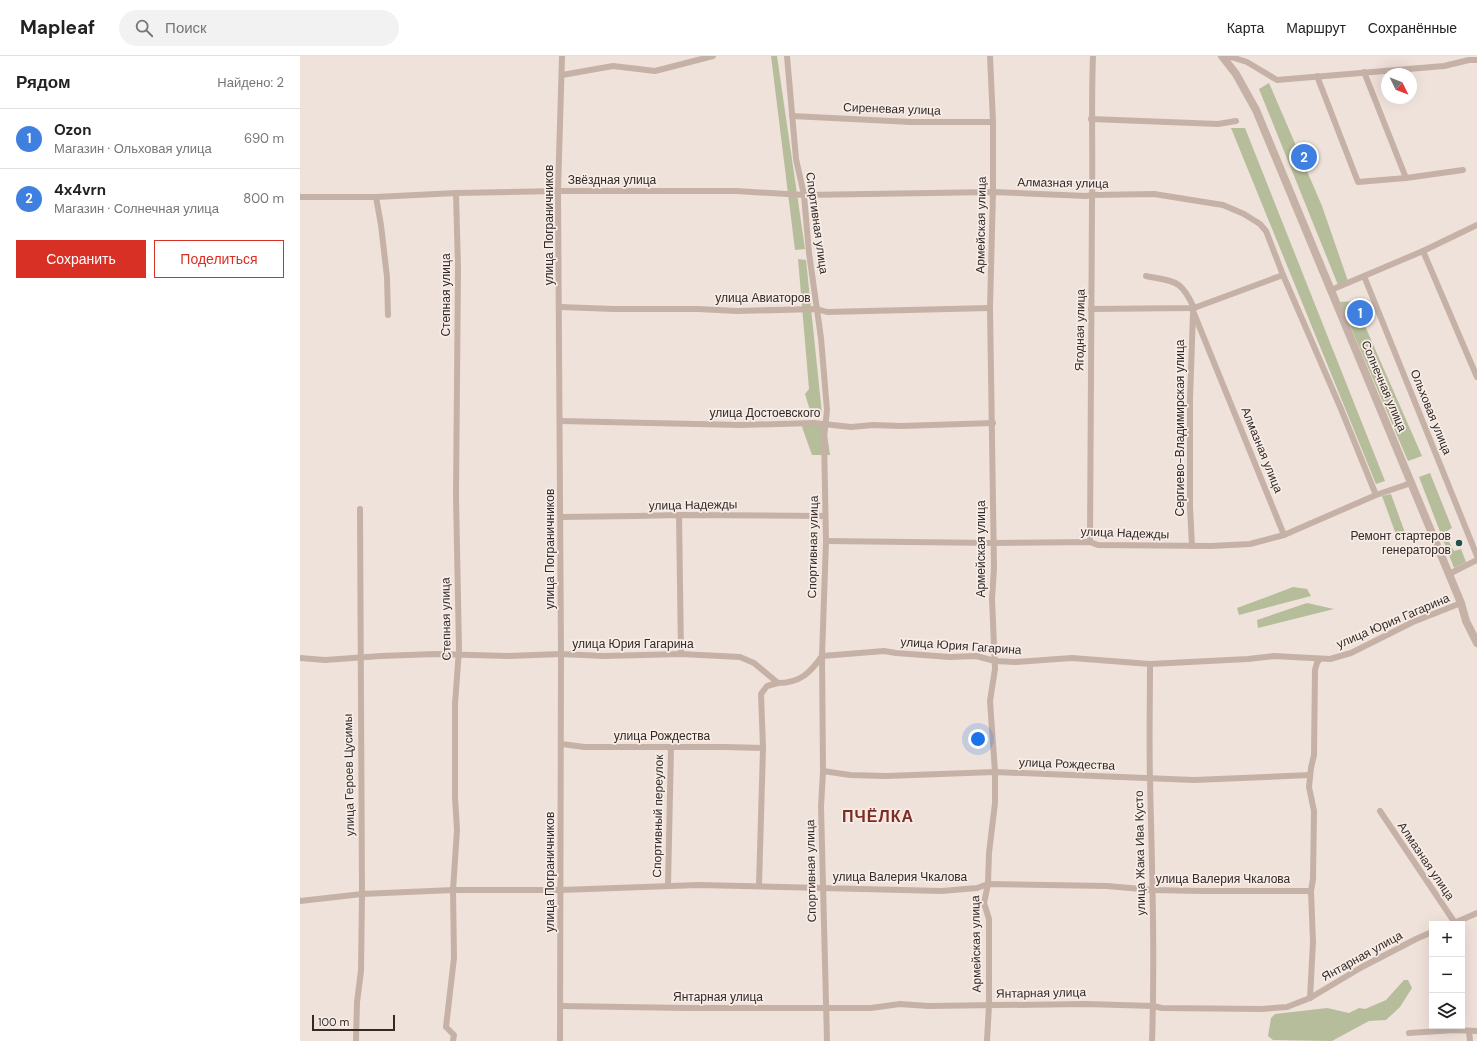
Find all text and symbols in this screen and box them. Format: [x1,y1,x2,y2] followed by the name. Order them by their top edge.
[119,10,399,46] search box
[20,15,95,40] text: Mapleaf
[133,17,155,39] icon: search
[165,18,207,38] text: Поиск
[1227,19,1264,37] text: Карта
[1286,19,1346,37] text: Маршрут
[1368,19,1457,37] text: Сохранённые
[1381,68,1417,104] north arrow
[16,71,71,93] text: Рядом
[217,74,284,91] text: Найдено: 2
[843,99,941,119] street label: Сиреневая улица
[54,120,92,140] text: Ozon
[27,130,31,147] text: 1
[244,130,284,147] text: 690 m
[54,140,212,157] text: Магазин · Ольховая улица
[1291,142,1317,172] pin: 2
[541,165,557,285] street label: улица Пограничников
[802,171,832,275] street label: Спортивная улица
[568,172,657,188] street label: Звёздная улица
[1017,174,1109,192] street label: Алмазная улица
[972,176,990,274] street label: Армейская улица
[54,180,106,200] text: 4x4vrn
[25,190,33,207] text: 2
[243,190,284,207] text: 800 m
[54,200,219,217] text: Магазин · Солнечная улица
[16,240,146,278] button: Сохранить
[154,240,284,278] button: Поделиться
[438,253,454,337] street label: Степная улица
[1071,288,1089,371] street label: Ягодная улица
[715,290,811,306] street label: улица Авиаторов
[1347,298,1373,328] pin: 1
[1358,338,1410,434] street label: Солнечная улица
[1172,339,1188,517] street label: Сергиево-Владимирская улица
[1407,367,1456,457] street label: Ольховая улица
[710,405,821,421] street label: улица Достоевского
[1237,405,1287,496] street label: Алмазная улица
[542,489,558,609] street label: улица Пограничников
[804,495,822,599] street label: Спортивная улица
[649,496,737,514] street label: улица Надежды
[973,500,989,598] street label: Армейская улица
[1080,523,1170,543] street label: улица Надежды
[1350,528,1451,558] place label: Ремонт стартеров генераторов
[1454,538,1464,548] marker: Ремонт стартеров генераторов
[437,577,455,661] street label: Степная улица
[1334,590,1452,652] street label: улица Юрия Гагарина
[900,634,1022,658] street label: улица Юрия Гагарина
[572,636,694,652] street label: улица Юрия Гагарина
[340,714,358,836] street label: улица Героев Цусимы
[614,728,710,744] street label: улица Рождества
[968,729,988,749] your location
[649,754,667,878] street label: Спортивный переулок
[1019,754,1116,774] street label: улица Рождества
[1131,790,1149,916] street label: улица Жака Ива Кусто
[842,806,914,827] district label: ПЧЁЛКА
[542,812,558,932] street label: улица Пограничников
[802,819,820,923] street label: Спортивная улица
[1394,819,1458,904] street label: Алмазная улица
[833,869,968,885] street label: улица Валерия Чкалова
[1156,871,1291,887] street label: улица Валерия Чкалова
[967,895,985,993] street label: Армейская улица
[1429,921,1465,1029] map controls
[1429,921,1465,957] button: +
[1319,927,1406,985] street label: Янтарная улица
[1429,957,1465,993] button: −
[996,984,1086,1002] street label: Янтарная улица
[673,989,763,1005] street label: Янтарная улица
[1429,993,1465,1029] button: layers
[312,1013,395,1032] scale bar
[318,1015,349,1029] text: 100 m

